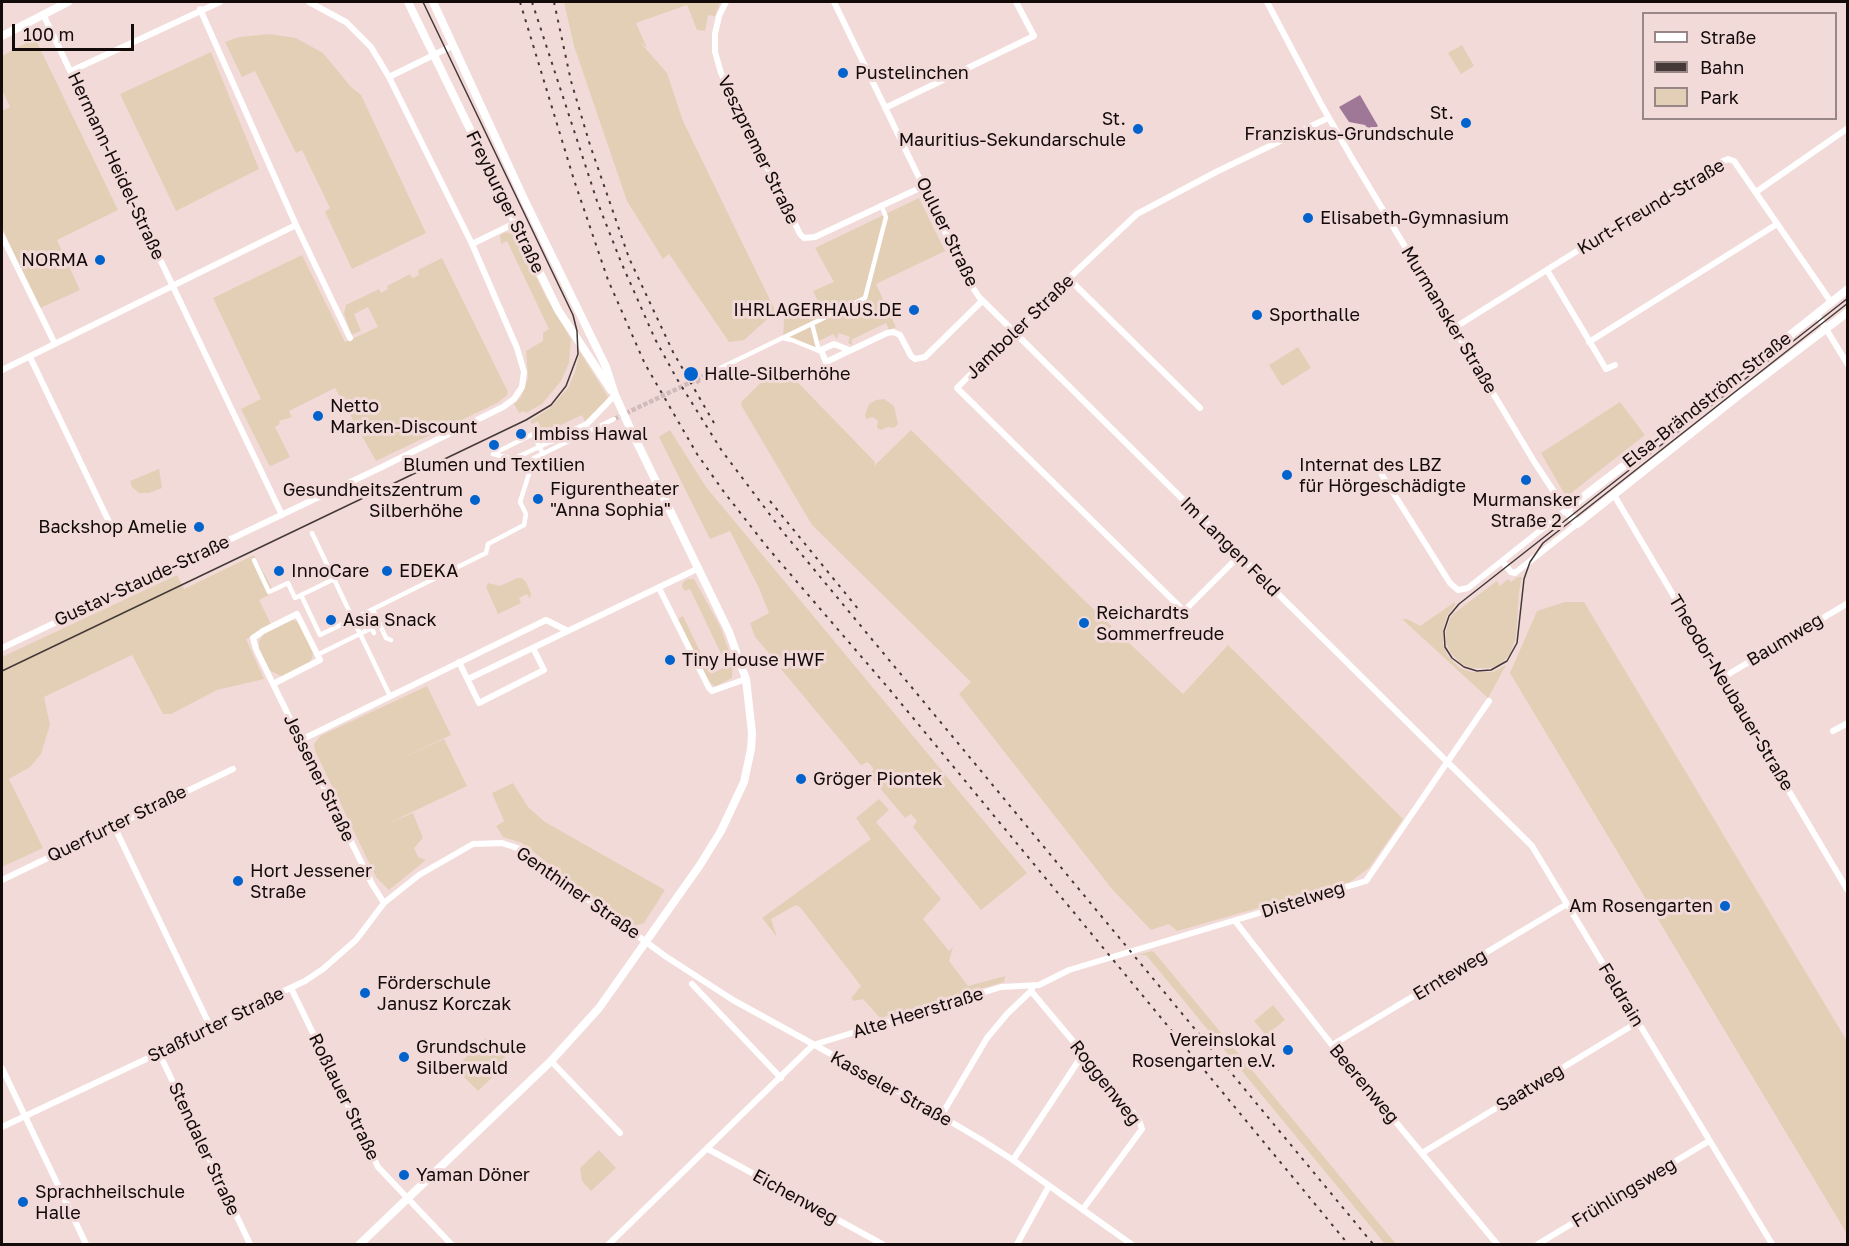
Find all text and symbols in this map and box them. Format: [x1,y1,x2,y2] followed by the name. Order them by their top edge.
[15,12,136,50] scale bar
[1642,12,1837,120] legend
[23,23,74,45] text: 100 m
[1700,26,1756,48] text: Straße
[1700,56,1744,78] text: Bahn
[855,62,969,84] place label: Pustelinchen
[836,66,850,80] marker: Pustelinchen
[63,69,169,263] street label: Hermann-Heidel-Straße
[713,72,803,228] street label: Veszpremer Straße
[1700,86,1739,108] text: Park
[1244,102,1454,144] place label: St. Franziskus-Grundschule
[899,108,1126,150] place label: St. Mauritius-Sekundarschule
[1459,116,1473,130] marker: St. Franziskus-Grundschule
[1131,122,1145,136] marker: St. Mauritius-Sekundarschule
[461,127,549,277] street label: Freyburger Straße
[1573,154,1729,260] street label: Kurt-Freund-Straße
[911,174,983,290] street label: Ouluer Straße
[1320,207,1509,229] place label: Elisabeth-Gymnasium
[1301,211,1315,225] marker: Elisabeth-Gymnasium
[1396,242,1502,398] street label: Murmansker Straße
[21,249,88,271] place label: NORMA
[93,253,107,267] marker: NORMA
[962,270,1078,384] street label: Jamboler Straße
[733,299,902,321] place label: IHRLAGERHAUS.DE
[907,303,921,317] marker: IHRLAGERHAUS.DE
[1269,304,1360,326] place label: Sporthalle
[1250,308,1264,322] marker: Sporthalle
[1618,327,1796,473] street label: Elsa-Brändström-Straße
[704,363,850,385] place label: Halle-Silberhöhe
[682,365,700,383] marker: Halle-Silberhöhe
[330,395,477,438] place label: Netto Marken-Discount
[311,409,325,423] marker: Netto Marken-Discount
[533,423,648,445] place label: Imbiss Hawal
[514,427,528,441] marker: Imbiss Hawal
[487,438,501,452] marker: Blumen und Textilien
[403,454,585,476] place label: Blumen und Textilien
[1299,454,1466,496] place label: Internat des LBZ für Hörgeschädigte
[1280,468,1294,482] marker: Internat des LBZ für Hörgeschädigte
[1519,473,1533,487] marker: Murmansker Straße 2
[550,478,679,520] place label: Figurentheater "Anna Sophia"
[283,479,463,522] place label: Gesundheitszentrum Silberhöhe
[1472,489,1580,532] place label: Murmansker Straße 2
[531,492,545,506] marker: Figurentheater "Anna Sophia"
[468,493,482,507] marker: Gesundheitszentrum Silberhöhe
[1176,493,1284,601] street label: Im Langen Feld
[38,516,187,538] place label: Backshop Amelie
[192,520,206,534] marker: Backshop Amelie
[51,531,233,631] street label: Gustav-Staude-Straße
[291,560,369,582] place label: InnoCare
[399,560,458,582] place label: EDEKA
[272,564,286,578] marker: InnoCare
[380,564,394,578] marker: EDEKA
[1664,591,1798,795] street label: Theodor-Neubauer-Straße
[1096,602,1224,644] place label: Reichardts Sommerfreude
[343,609,437,631] place label: Asia Snack
[1743,609,1827,671] street label: Baumweg
[324,613,338,627] marker: Asia Snack
[1077,616,1091,630] marker: Reichardts Sommerfreude
[682,649,825,671] place label: Tiny House HWF
[663,653,677,667] marker: Tiny House HWF
[279,711,359,845] street label: Jessener Straße
[813,768,942,790] place label: Gröger Piontek
[794,772,808,786] marker: Gröger Piontek
[44,781,190,867] street label: Querfurter Straße
[512,842,644,944] street label: Genthiner Straße
[250,860,372,902] place label: Hort Jessener Straße
[231,874,245,888] marker: Hort Jessener Straße
[1259,877,1347,923] street label: Distelweg
[1569,895,1713,917] place label: Am Rosengarten
[1718,899,1732,913] marker: Am Rosengarten
[1409,945,1491,1005] street label: Ernteweg
[1594,959,1648,1031] street label: Feldrain
[377,972,511,1014] place label: Förderschule Janusz Korczak
[144,983,288,1067] street label: Staßfurter Straße
[850,983,986,1043] street label: Alte Heerstraße
[358,986,372,1000] marker: Förderschule Janusz Korczak
[1131,1029,1276,1072] place label: Vereinslokal Rosengarten e.V.
[304,1030,384,1164] street label: Roßlauer Straße
[416,1036,526,1078] place label: Grundschule Silberwald
[1065,1036,1145,1130] street label: Roggenweg
[1325,1040,1403,1128] street label: Beerenweg
[1281,1043,1295,1057] marker: Vereinslokal Rosengarten e.V.
[826,1047,956,1131] street label: Kasseler Straße
[397,1050,411,1064] marker: Grundschule Silberwald
[1492,1059,1568,1117] street label: Saatweg
[164,1079,244,1219] street label: Stendaler Straße
[1568,1153,1680,1233] street label: Frühlingsweg
[416,1164,530,1186] place label: Yaman Döner
[749,1165,841,1229] street label: Eichenweg
[397,1168,411,1182] marker: Yaman Döner
[35,1181,185,1224] place label: Sprachheilschule Halle
[16,1195,30,1209] marker: Sprachheilschule Halle

